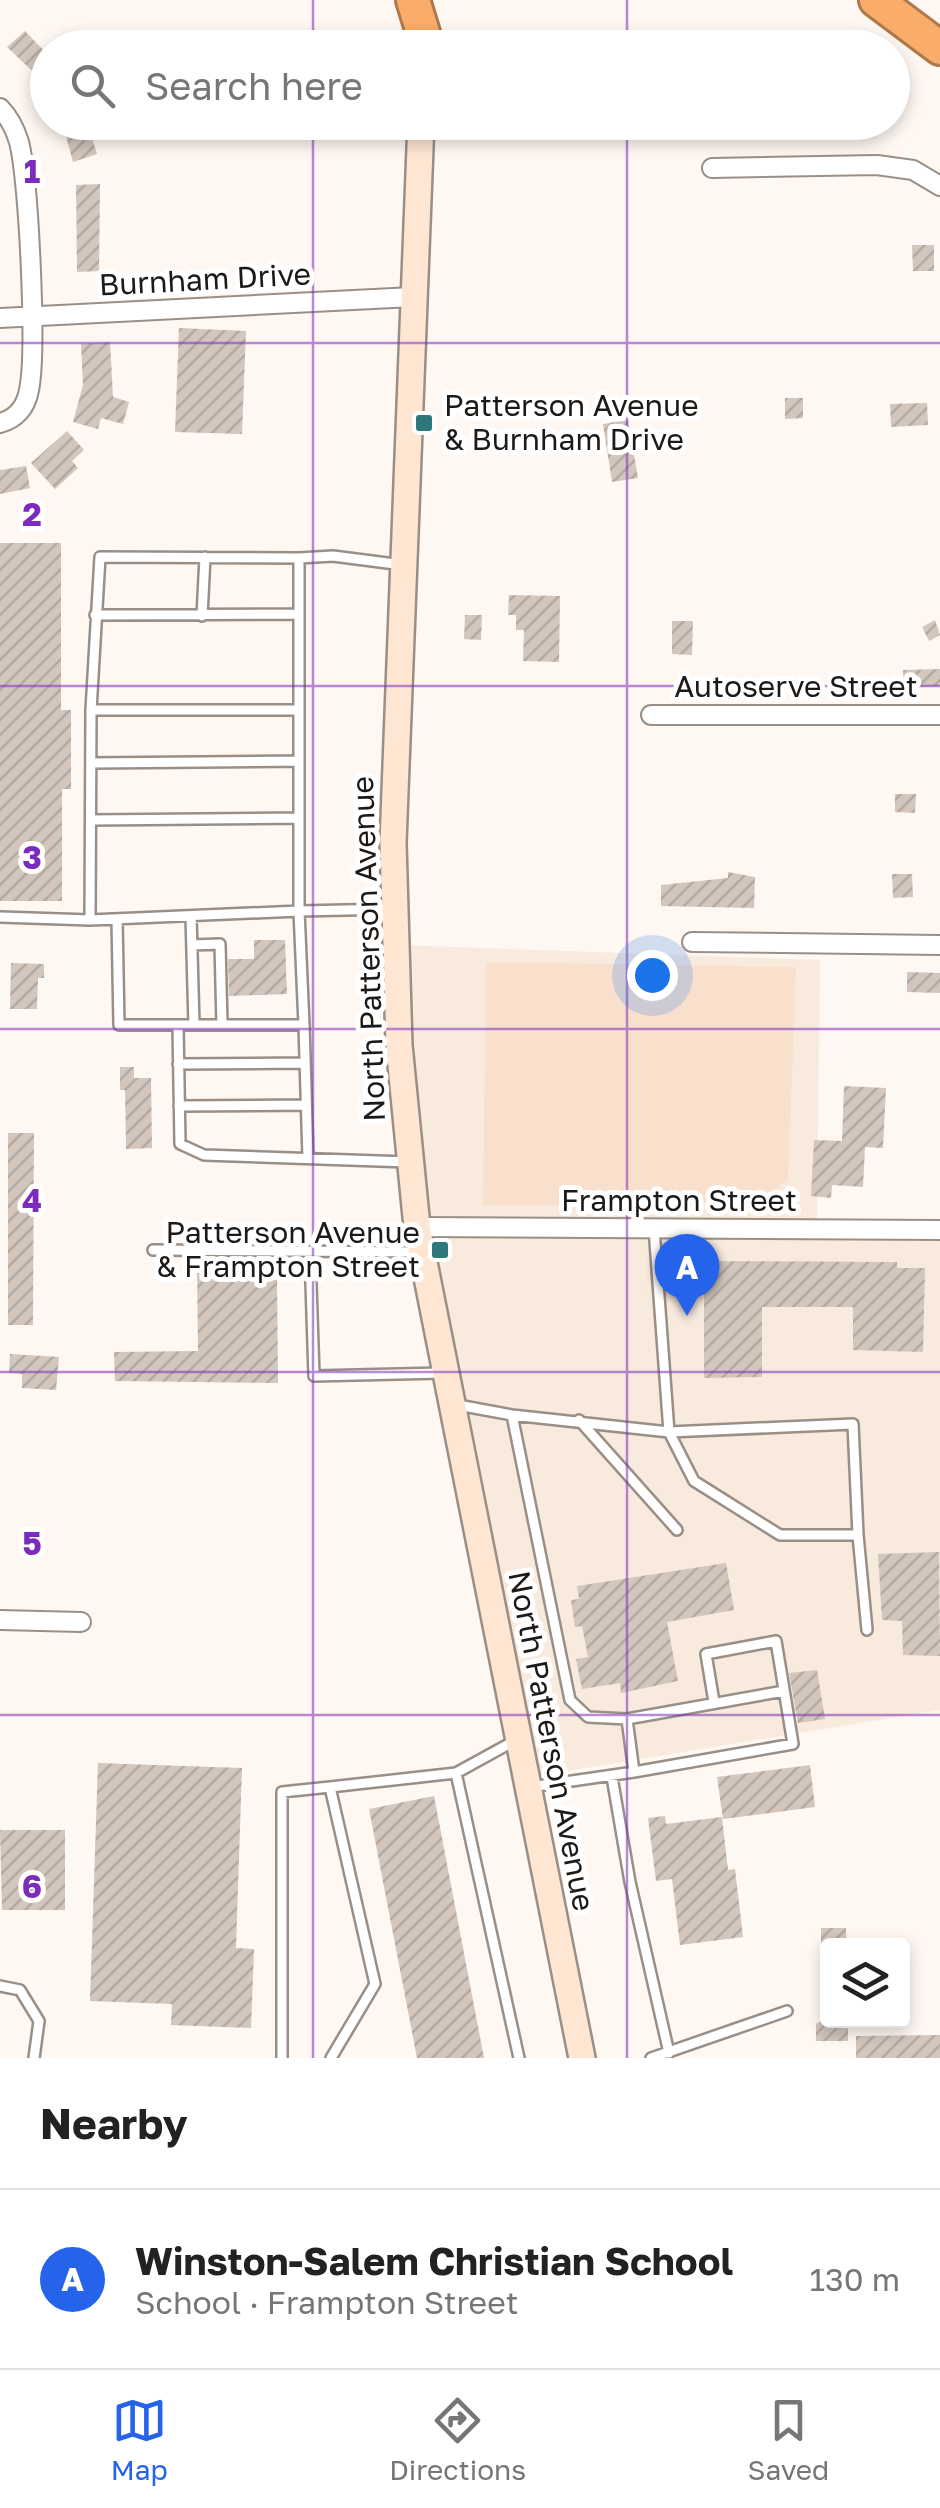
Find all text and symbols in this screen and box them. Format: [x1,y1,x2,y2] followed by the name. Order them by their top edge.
[30,30,910,140] search box
[65,58,120,113] icon: search
[145,63,363,108] text: Search here
[24,152,40,190] text: 1
[98,255,312,303] street label: Burnham Drive
[444,387,699,457] place label: Patterson Avenue & Burnham Drive
[413,412,435,434] marker: Patterson Avenue & Burnham Drive
[22,495,42,533] text: 2
[674,668,918,704] street label: Autoserve Street
[344,776,392,1122] street label: North Patterson Avenue
[22,838,42,876] text: 3
[627,950,678,1001] your location
[22,1181,42,1219] text: 4
[561,1182,797,1218] street label: Frampton Street
[156,1214,420,1284] place label: Patterson Avenue & Frampton Street
[654,1234,720,1316] pin: A
[429,1239,451,1261] marker: Patterson Avenue & Frampton Street
[22,1524,42,1562] text: 5
[501,1568,603,1914] street label: North Patterson Avenue
[22,1867,42,1905] text: 6
[820,1938,910,2028] map controls
[820,1938,910,2028] button: layers
[40,2098,188,2148] text: Nearby
[135,2238,733,2283] text: Winston-Salem Christian School
[61,2260,84,2298] text: A
[810,2260,900,2298] text: 130 m
[135,2283,519,2321] text: School · Frampton Street
[111,2393,168,2486] tab: Map
[389,2393,526,2486] tab: Directions
[747,2393,829,2486] tab: Saved

